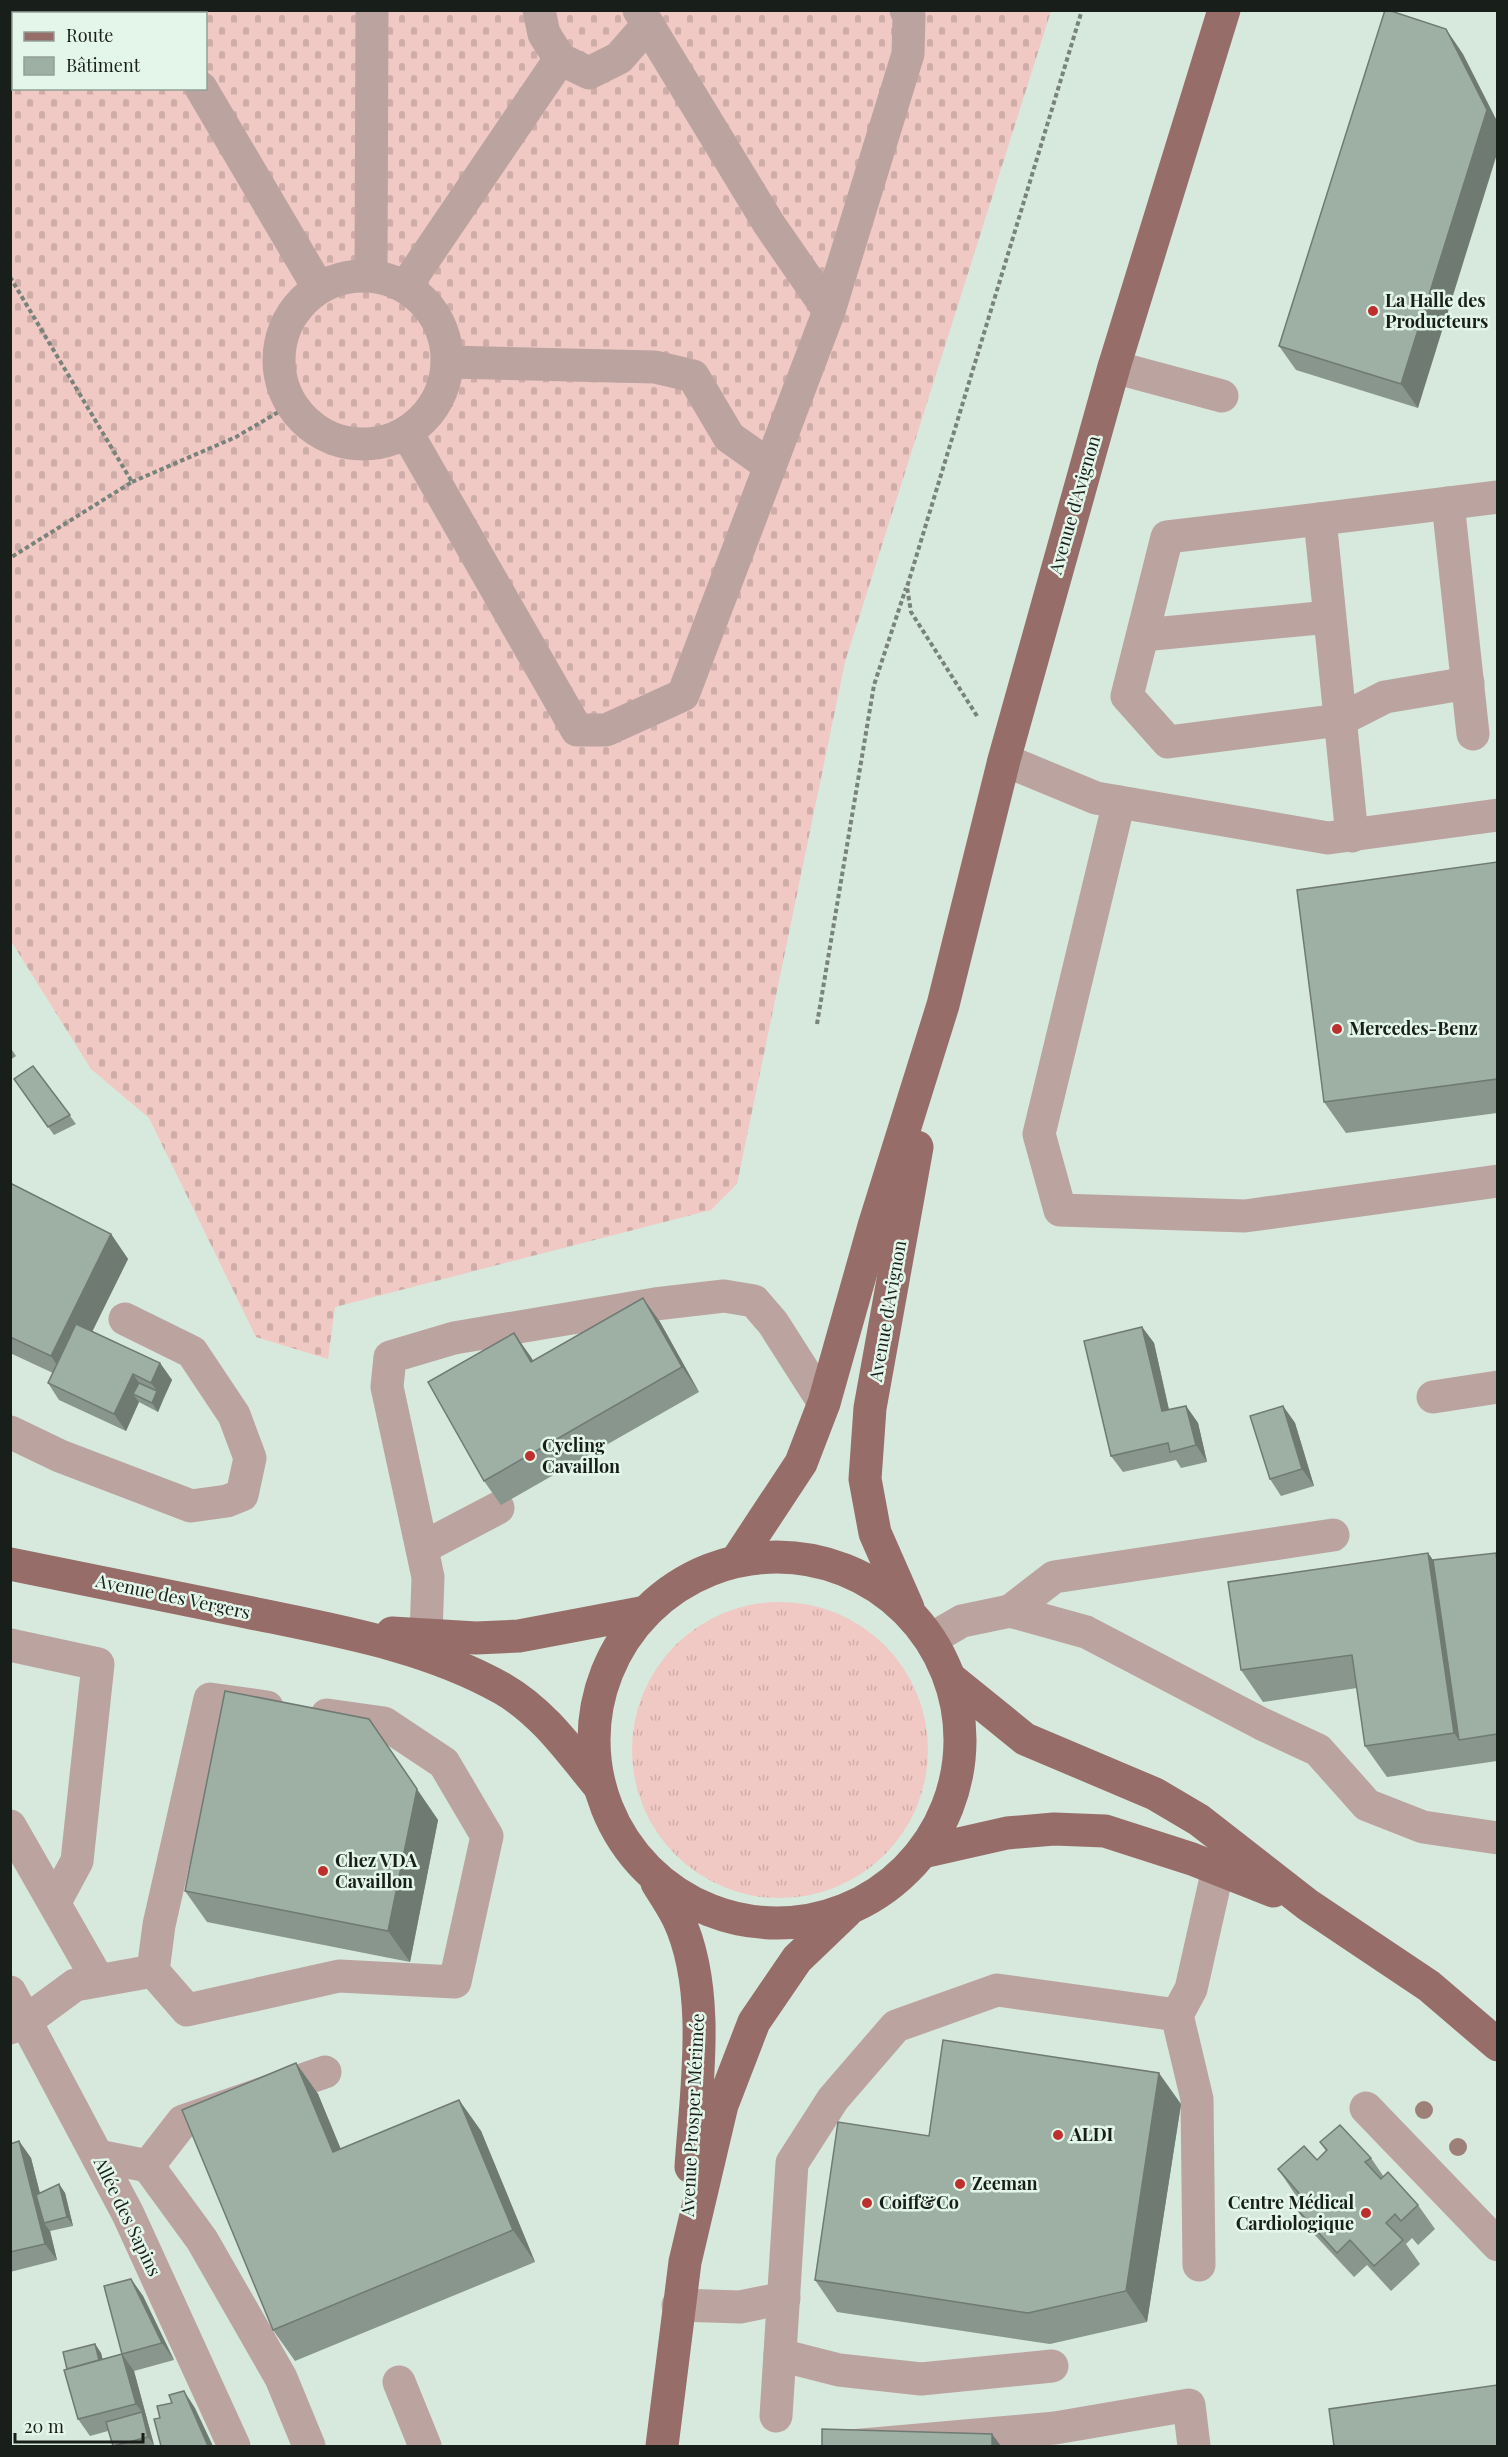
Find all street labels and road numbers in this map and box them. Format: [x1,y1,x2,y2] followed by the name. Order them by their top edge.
[1043,432,1105,578] street label: Avenue d'Avignon
[863,1238,911,1384] street label: Avenue d'Avignon
[93,1568,253,1624] street label: Avenue des Vergers
[675,2013,709,2218] street label: Avenue Prosper Mérimée
[88,2152,167,2280] street label: Allée des Sapins

